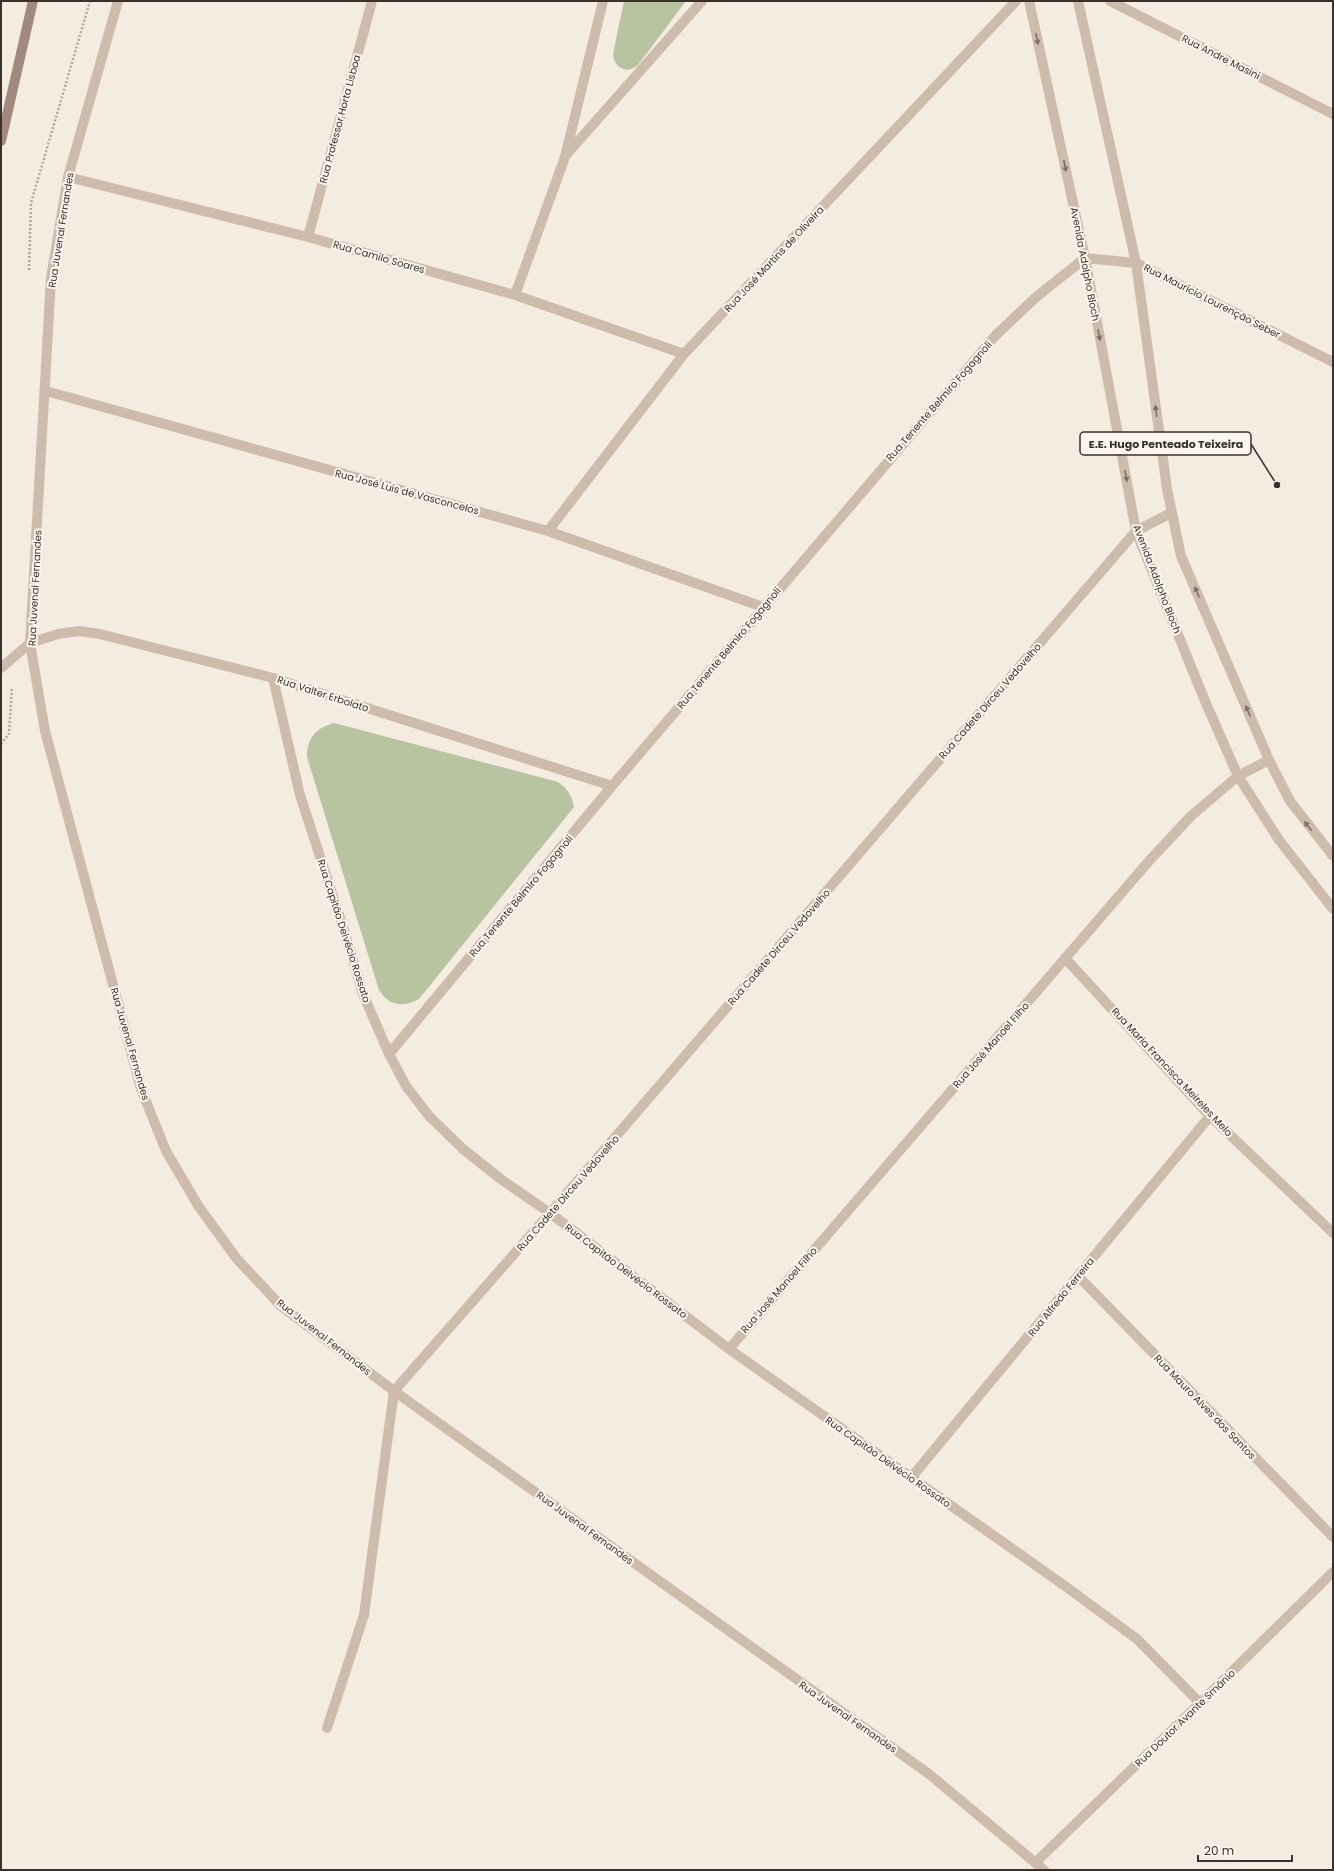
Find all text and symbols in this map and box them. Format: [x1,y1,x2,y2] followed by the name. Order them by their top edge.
[1179,31,1263,83] street label: Rua Andre Masini
[1035,33,1041,45] one-way arrow
[316,53,364,185] street label: Rua Professor Horta Lisboa
[1062,160,1068,172] one-way arrow
[44,171,78,289] street label: Rua Juvenal Fernandes
[721,203,827,315] street label: Rua José Martins de Oliveira
[1067,206,1103,322] street label: Avenida Adolpho Bloch
[331,237,427,277] street label: Rua Camilo Soares
[1141,260,1283,342] street label: Rua Maurício Lourenção Seber
[1097,328,1103,341] one-way arrow
[883,338,995,464] street label: Rua Tenente Belmiro Fogagnoli
[1153,405,1159,417] one-way arrow
[1080,432,1251,455] callout: E.E. Hugo Penteado Teixeira
[1089,436,1243,452] text: E.E. Hugo Penteado Teixeira
[333,466,481,518] street label: Rua José Luís de Vasconcelos
[1123,470,1129,482] one-way arrow
[1129,522,1185,636] street label: Avenida Adolpho Bloch
[24,529,46,647] street label: Rua Juvenal Fernandes
[673,584,785,712] street label: Rua Tenente Belmiro Fogagnoli
[1193,585,1199,597] one-way arrow
[935,640,1045,762] street label: Rua Cadete Dirceu Vedovelho
[275,672,371,716] street label: Rua Valter Erbolato
[1244,705,1250,717] one-way arrow
[1304,820,1313,831] one-way arrow
[465,832,577,960] street label: Rua Tenente Belmiro Fogagnoli
[314,857,374,1005] street label: Rua Capitão Delvécio Rossato
[724,886,834,1008] street label: Rua Cadete Dirceu Vedovelho
[107,986,153,1102] street label: Rua Juvenal Fernandes
[949,999,1033,1091] street label: Rua José Manoel Filho
[1108,1004,1236,1140] street label: Rua Maria Francisca Meireles Melo
[513,1132,623,1254] street label: Rua Cadete Dirceu Vedovelho
[562,1220,690,1322] street label: Rua Capitão Delvécio Rossato
[737,1244,821,1336] street label: Rua José Manoel Filho
[1024,1254,1098,1340] street label: Rua Alfredo Ferreira
[274,1295,374,1379] street label: Rua Juvenal Fernandes
[1151,1351,1259,1463] street label: Rua Mauro Alves dos Santos
[822,1413,954,1511] street label: Rua Capitão Delvécio Rossato
[533,1488,637,1568] street label: Rua Juvenal Fernandes
[1131,1666,1239,1770] street label: Rua Doutor Avante Smânio
[796,1677,900,1757] street label: Rua Juvenal Fernandes
[1198,1837,1292,1863] scale bar
[1204,1842,1234,1859] text: 20 m

